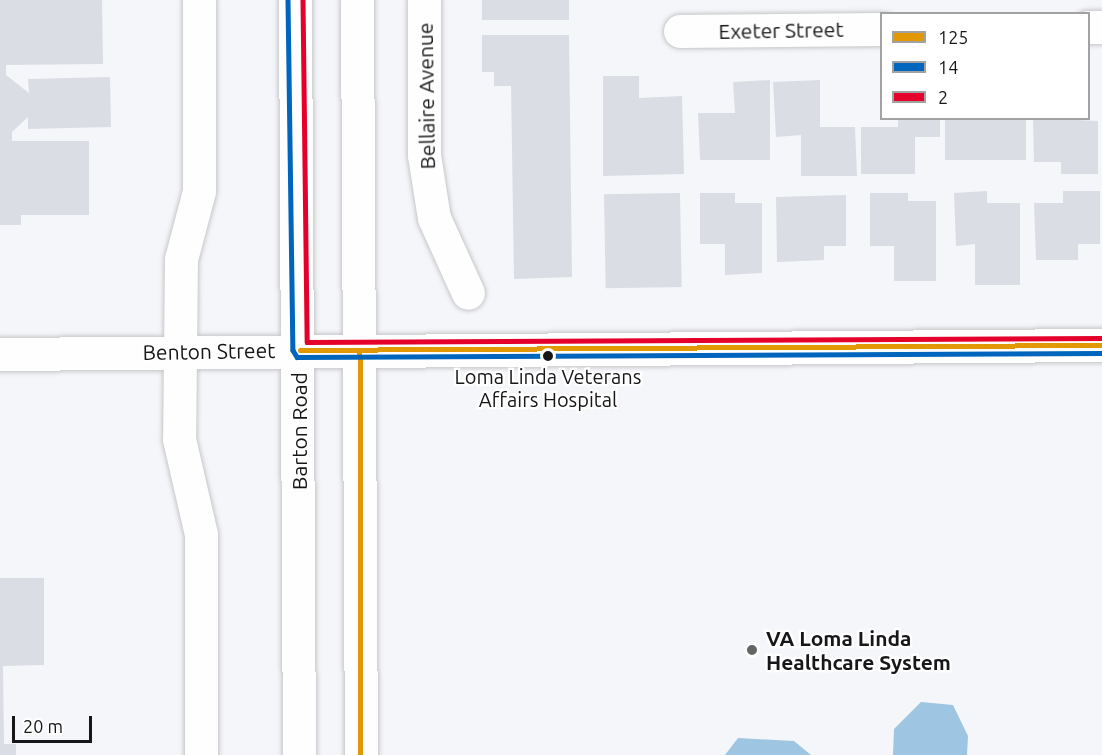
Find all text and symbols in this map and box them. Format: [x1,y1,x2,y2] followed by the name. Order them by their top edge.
[880,12,1090,120] legend
[718,16,844,44] street label: Exeter Street
[412,22,440,170] street label: Bellaire Avenue
[938,27,968,47] text: 125
[938,57,958,77] text: 14
[938,87,948,107] text: 2
[142,337,276,365] street label: Benton Street
[542,350,554,362] marker: Loma Linda Veterans Affairs Hospital
[455,365,641,412] place label: Loma Linda Veterans Affairs Hospital
[286,372,312,490] street label: Barton Road
[766,625,951,675] place label: VA Loma Linda Healthcare System
[743,641,761,659] marker: VA Loma Linda Healthcare System
[15,704,94,742] scale bar
[23,716,63,736] text: 20 m

